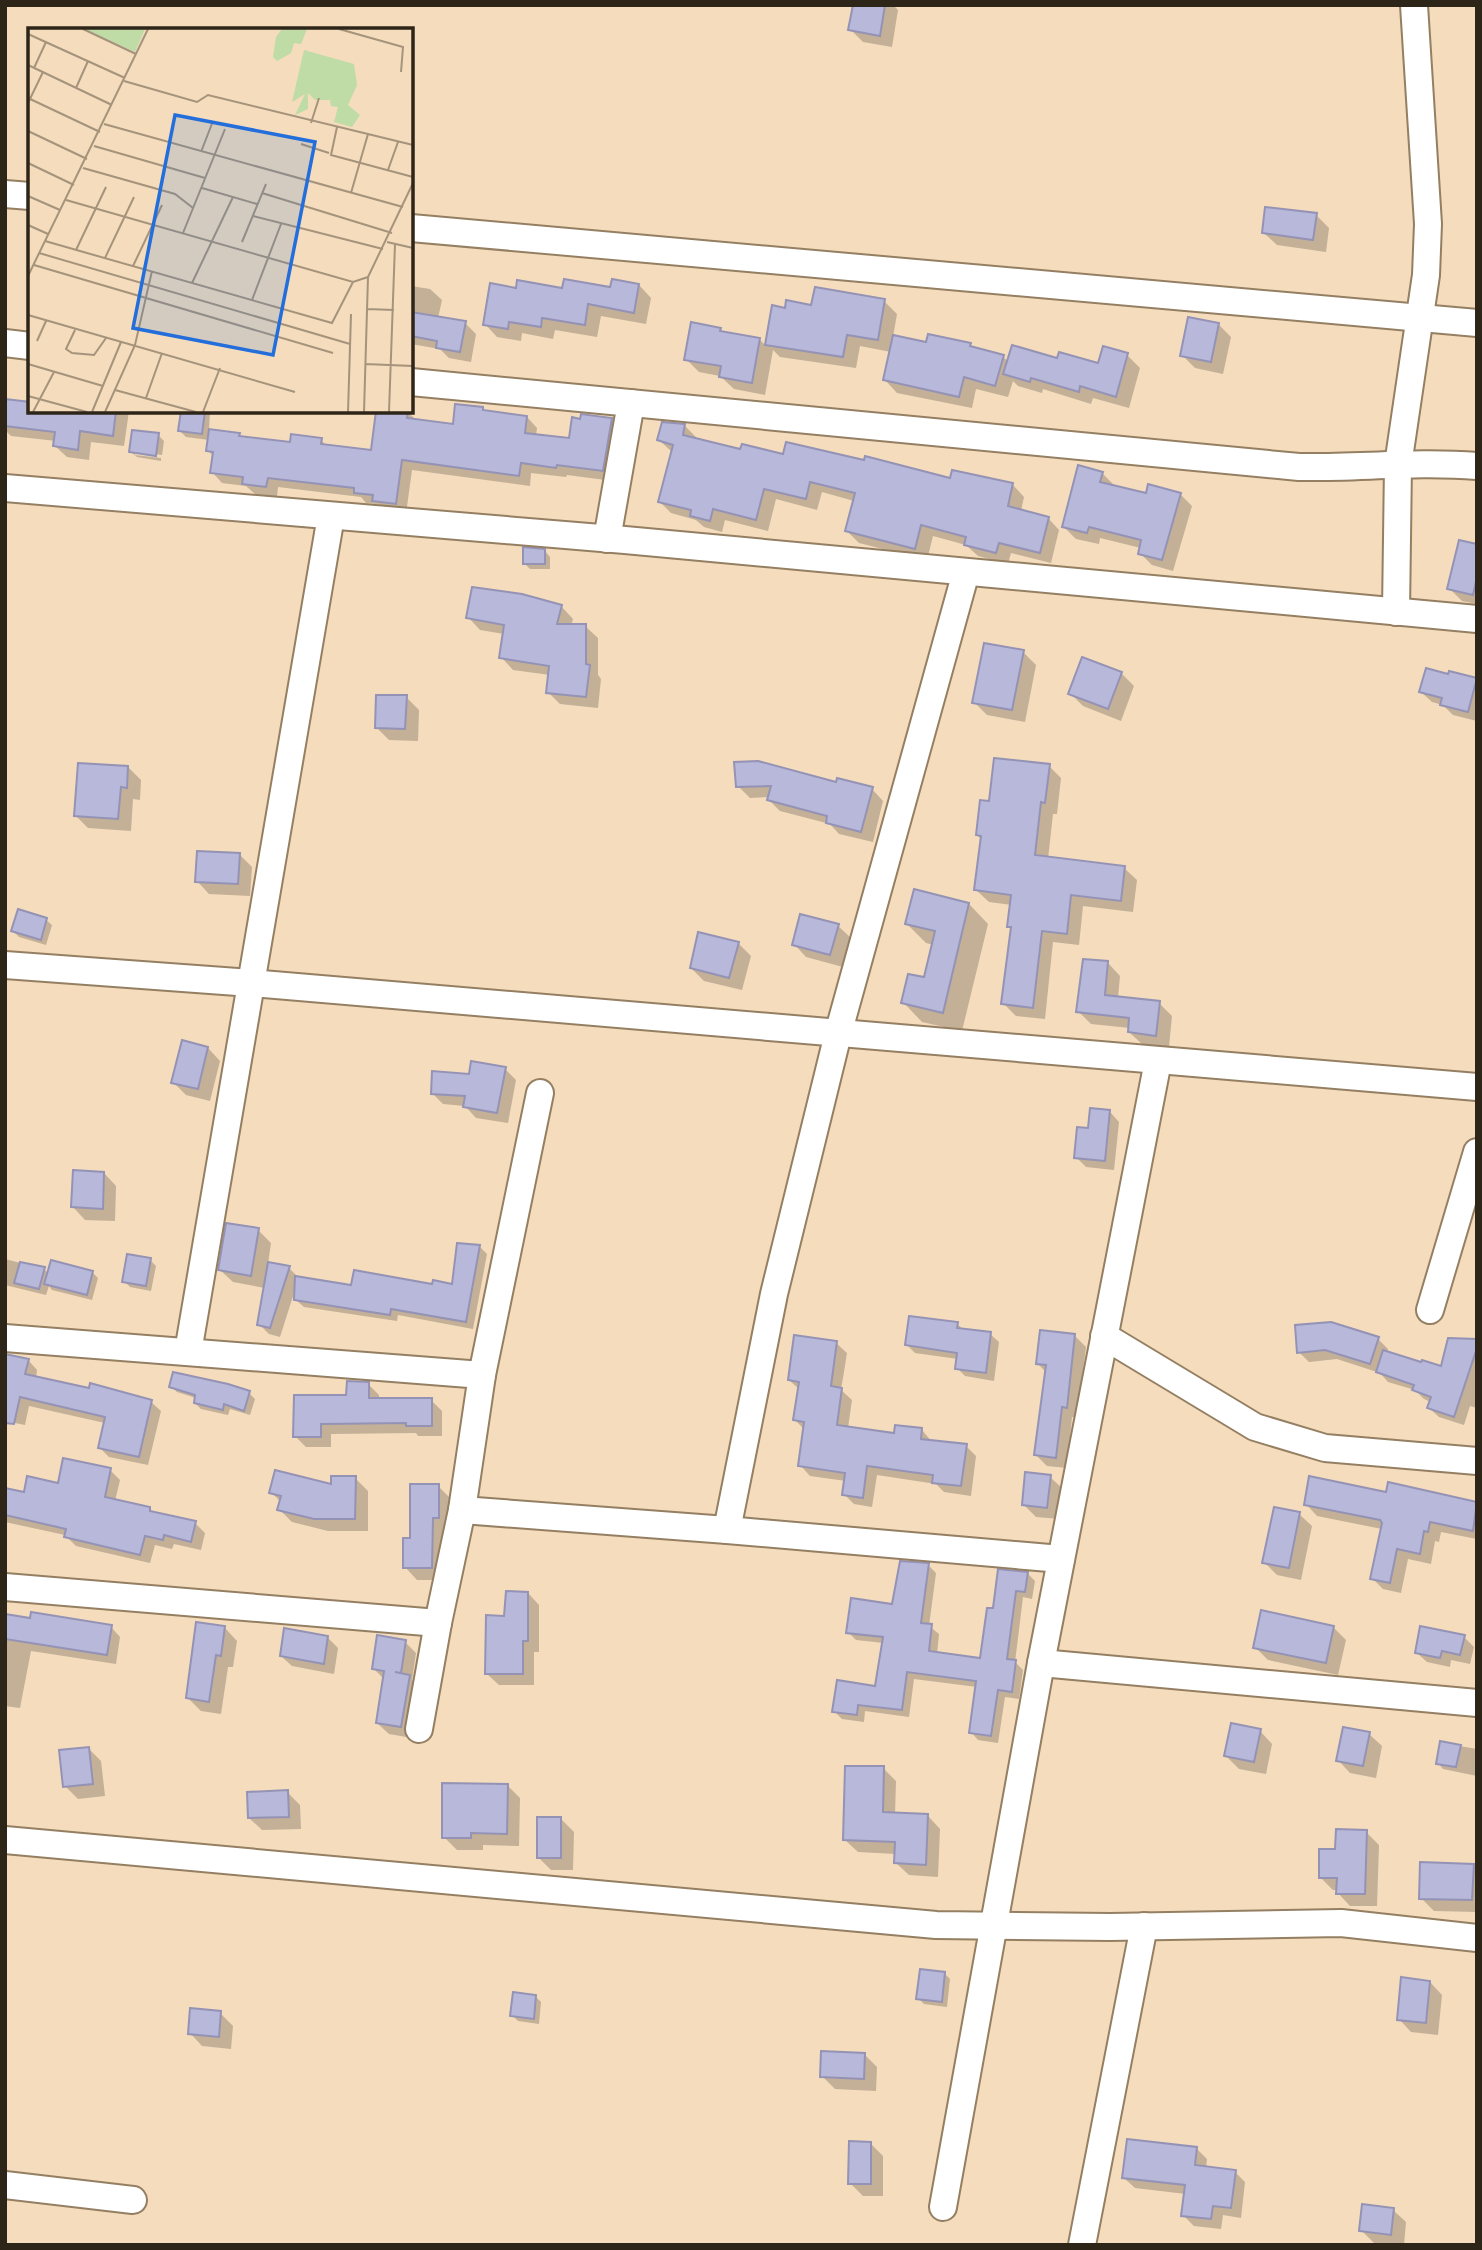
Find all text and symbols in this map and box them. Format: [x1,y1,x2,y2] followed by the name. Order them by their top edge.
[28,28,413,413] inset map

